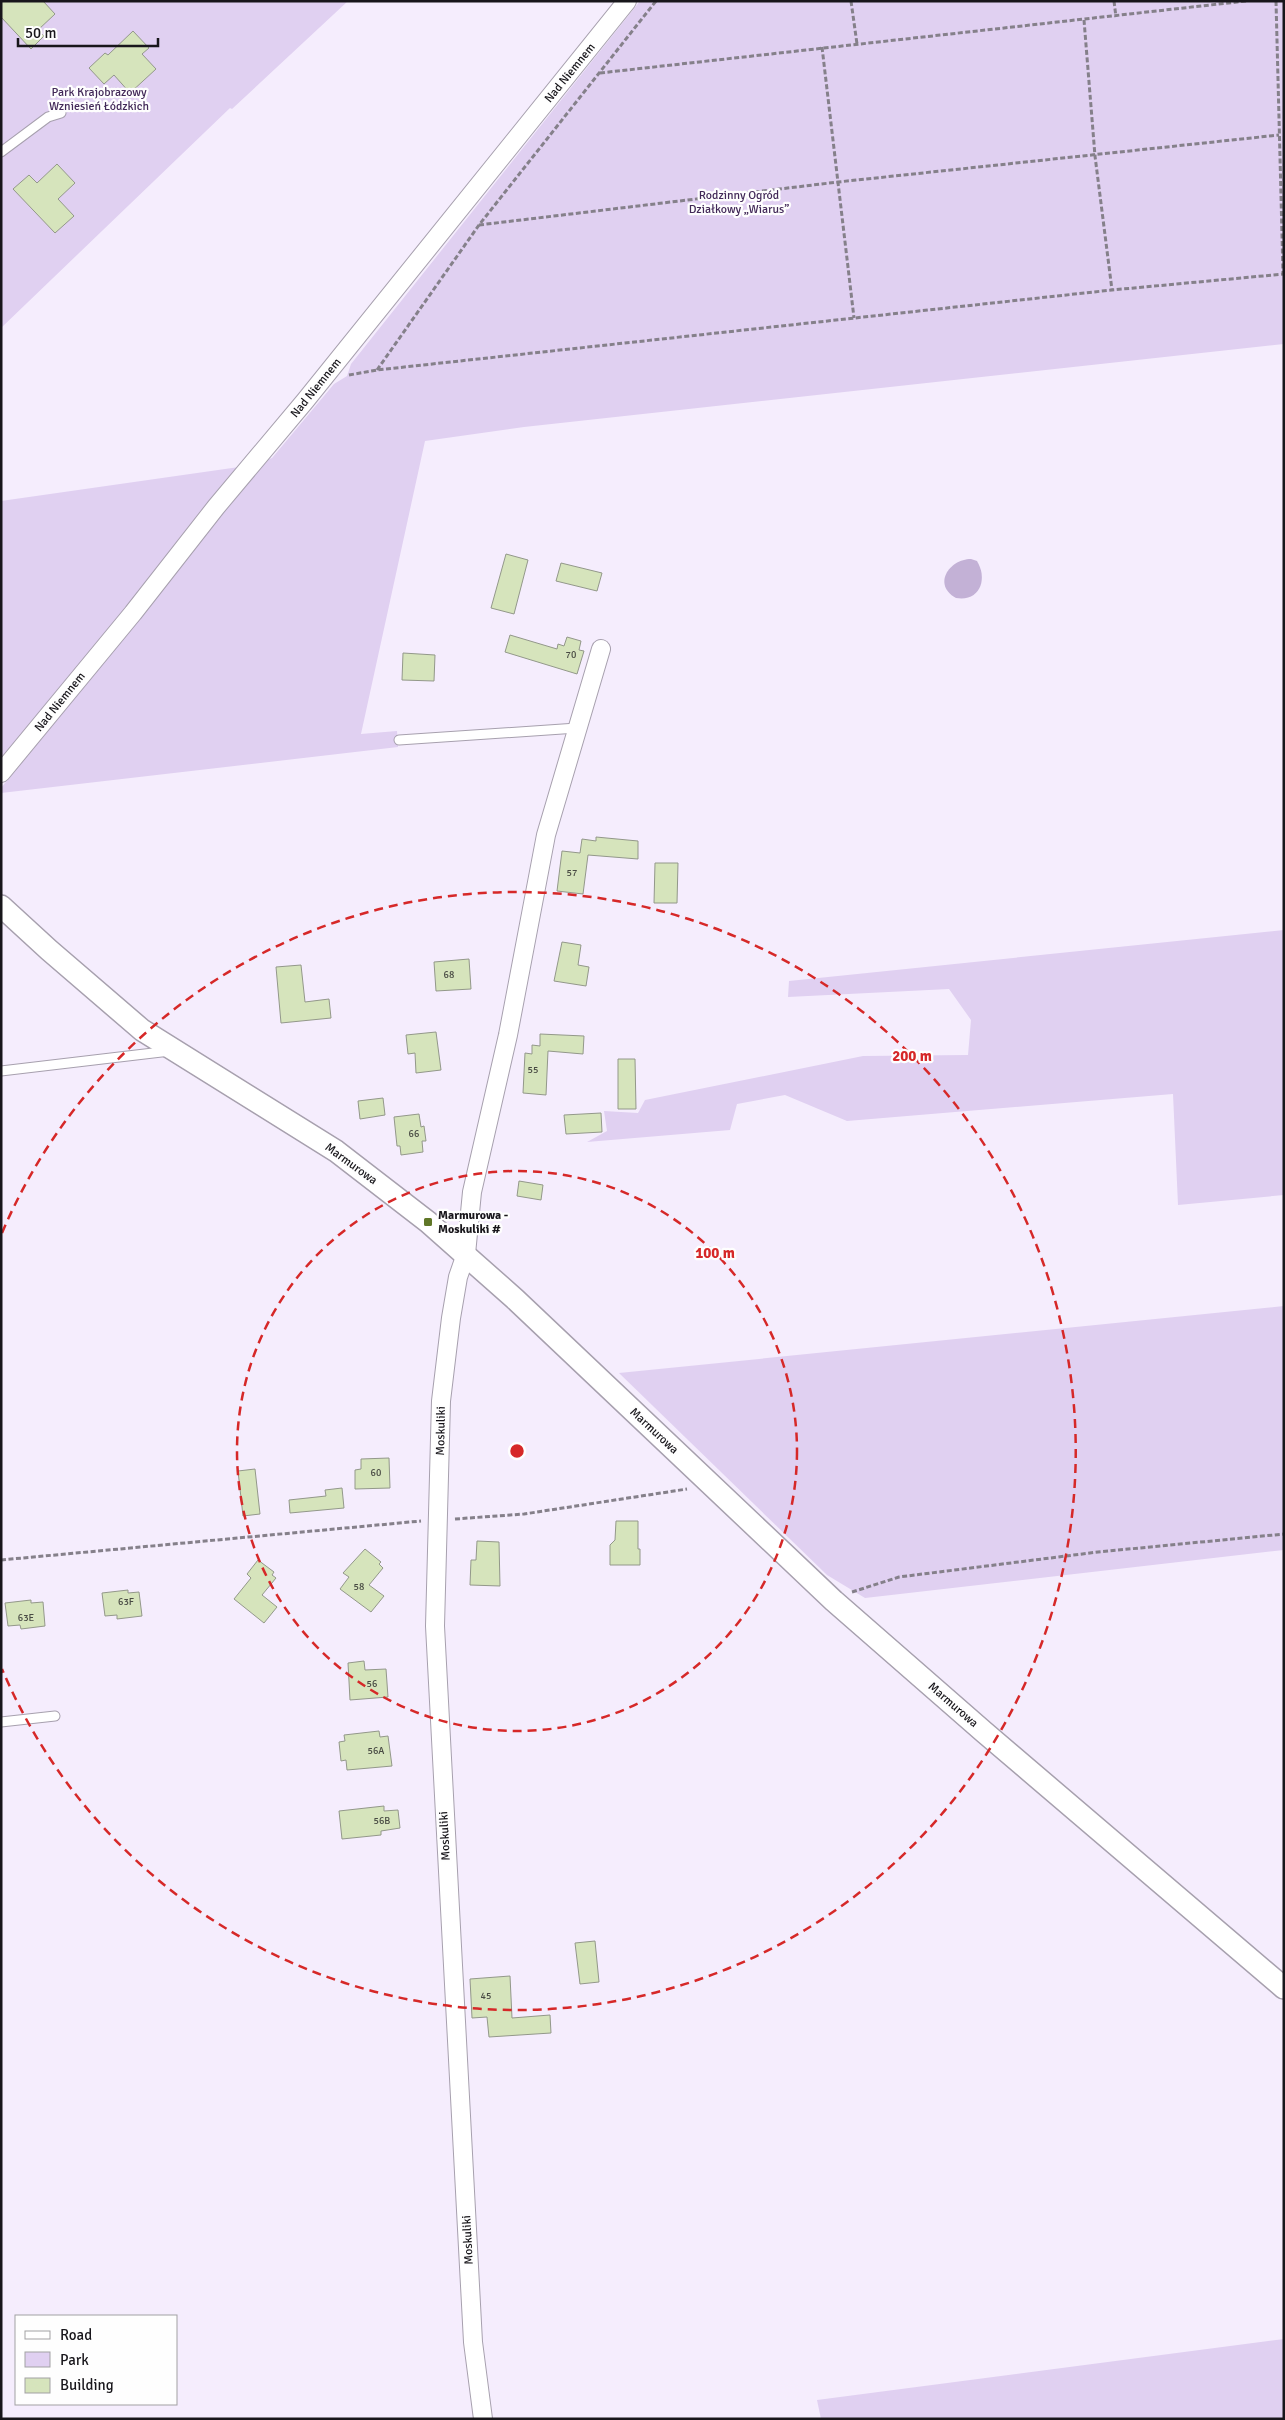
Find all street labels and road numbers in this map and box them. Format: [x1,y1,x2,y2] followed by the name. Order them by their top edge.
[541,40,599,106] street label: Nad Niemnem
[287,355,345,421] street label: Nad Niemnem
[31,669,89,735] street label: Nad Niemnem
[322,1140,380,1188] street label: Marmurowa
[626,1405,682,1457] street label: Marmurowa
[433,1406,449,1456] street label: Moskuliki
[925,1679,981,1731] street label: Marmurowa
[436,1811,454,1861] street label: Moskuliki
[459,2215,477,2265] street label: Moskuliki

